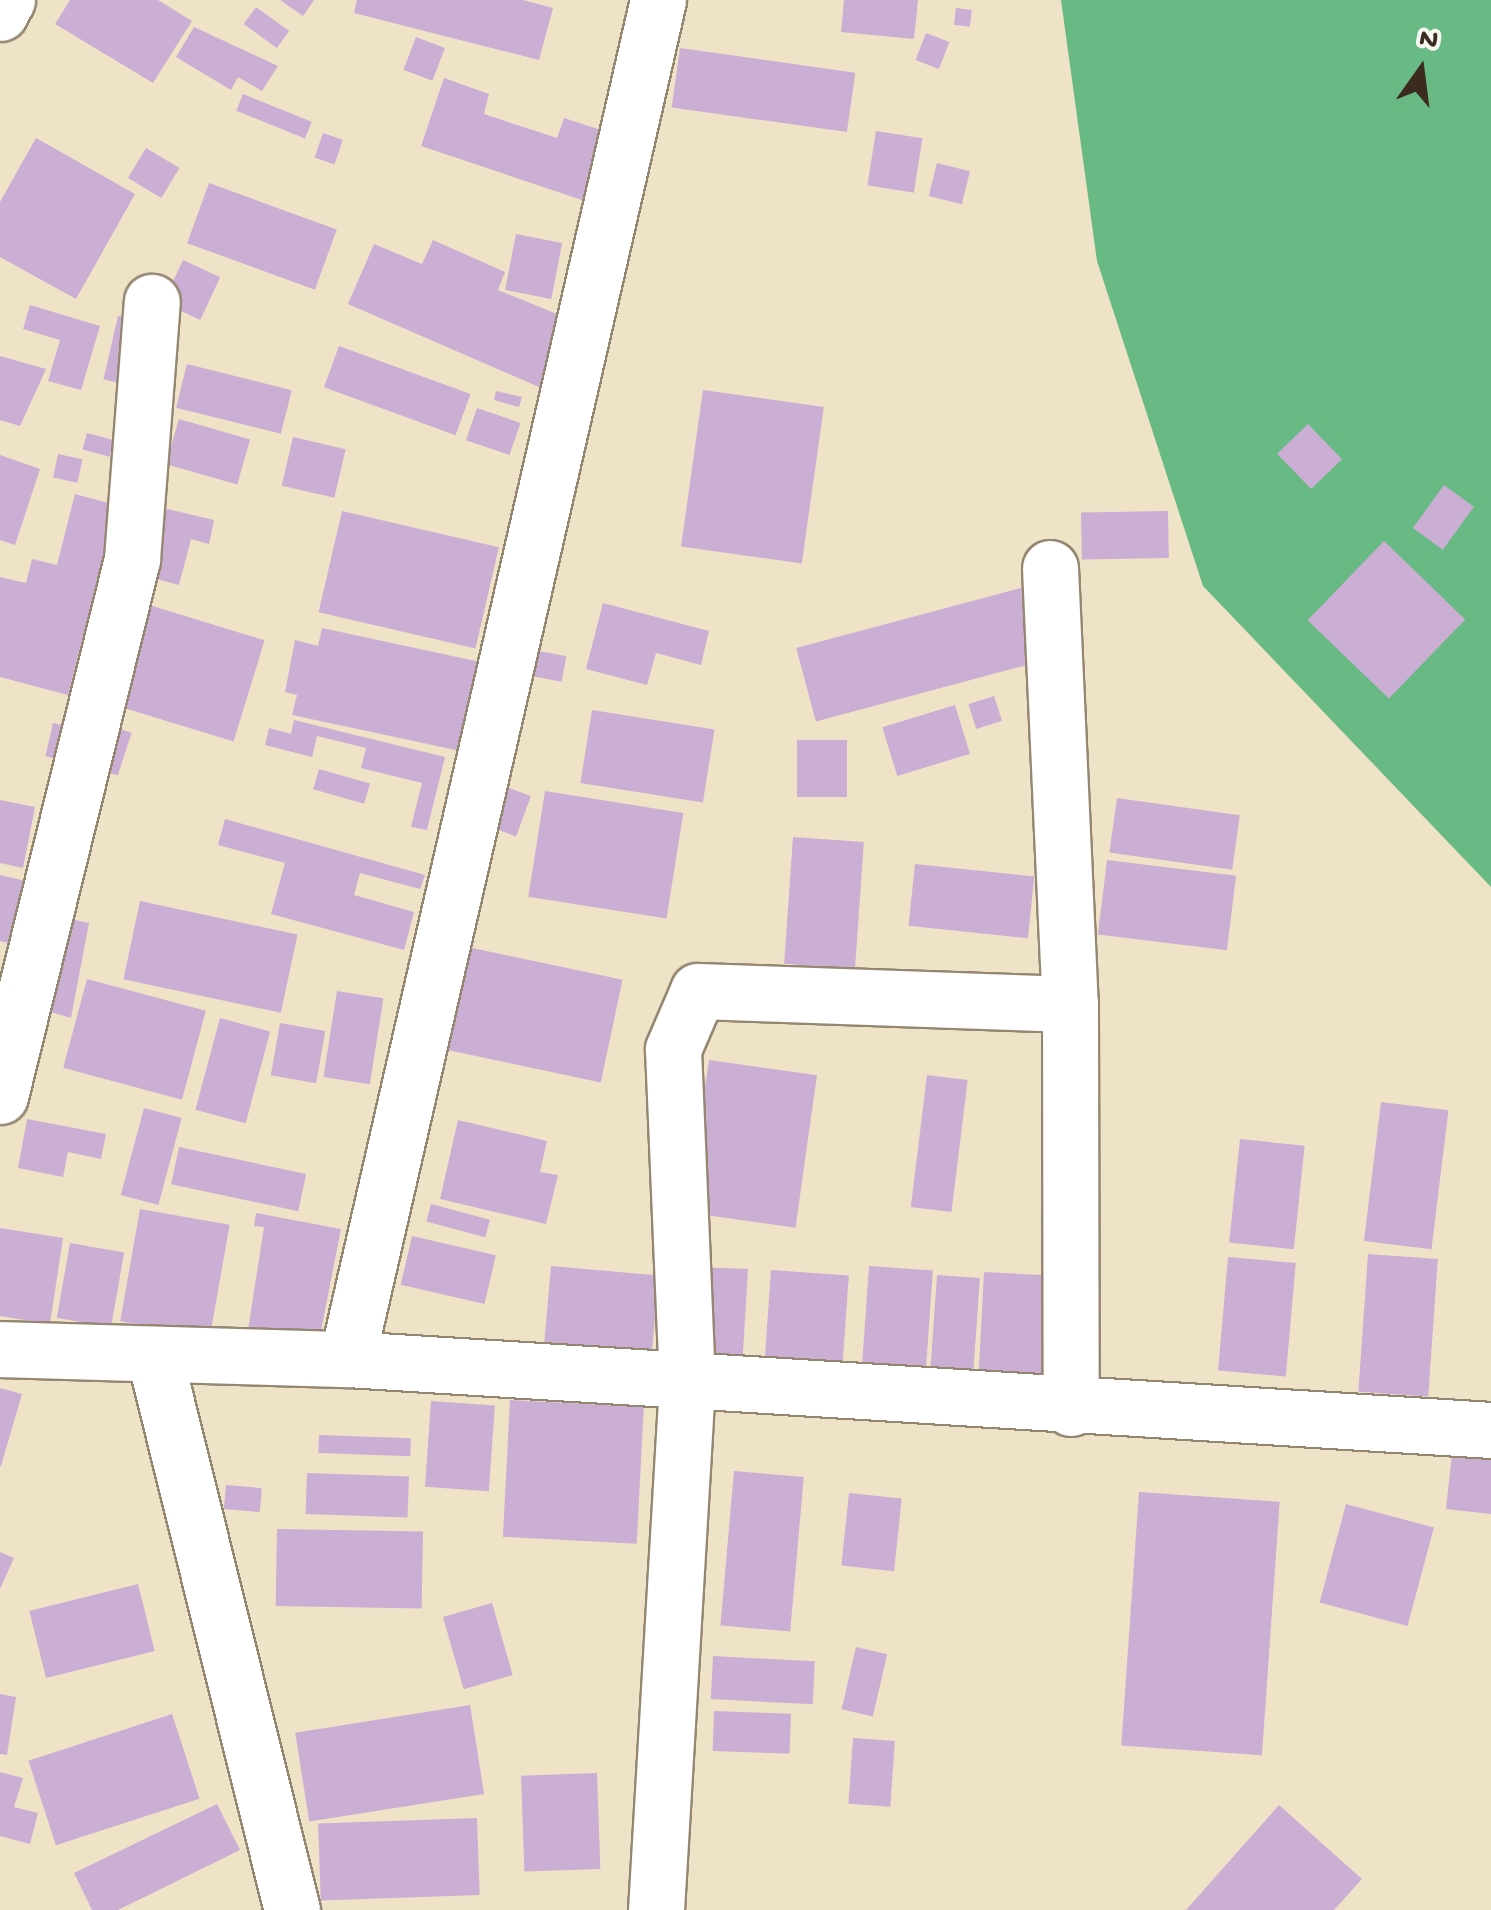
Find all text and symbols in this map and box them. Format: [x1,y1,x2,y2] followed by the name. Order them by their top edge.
[1371,20,1471,120] north arrow
[1416,22,1441,59] text: N

